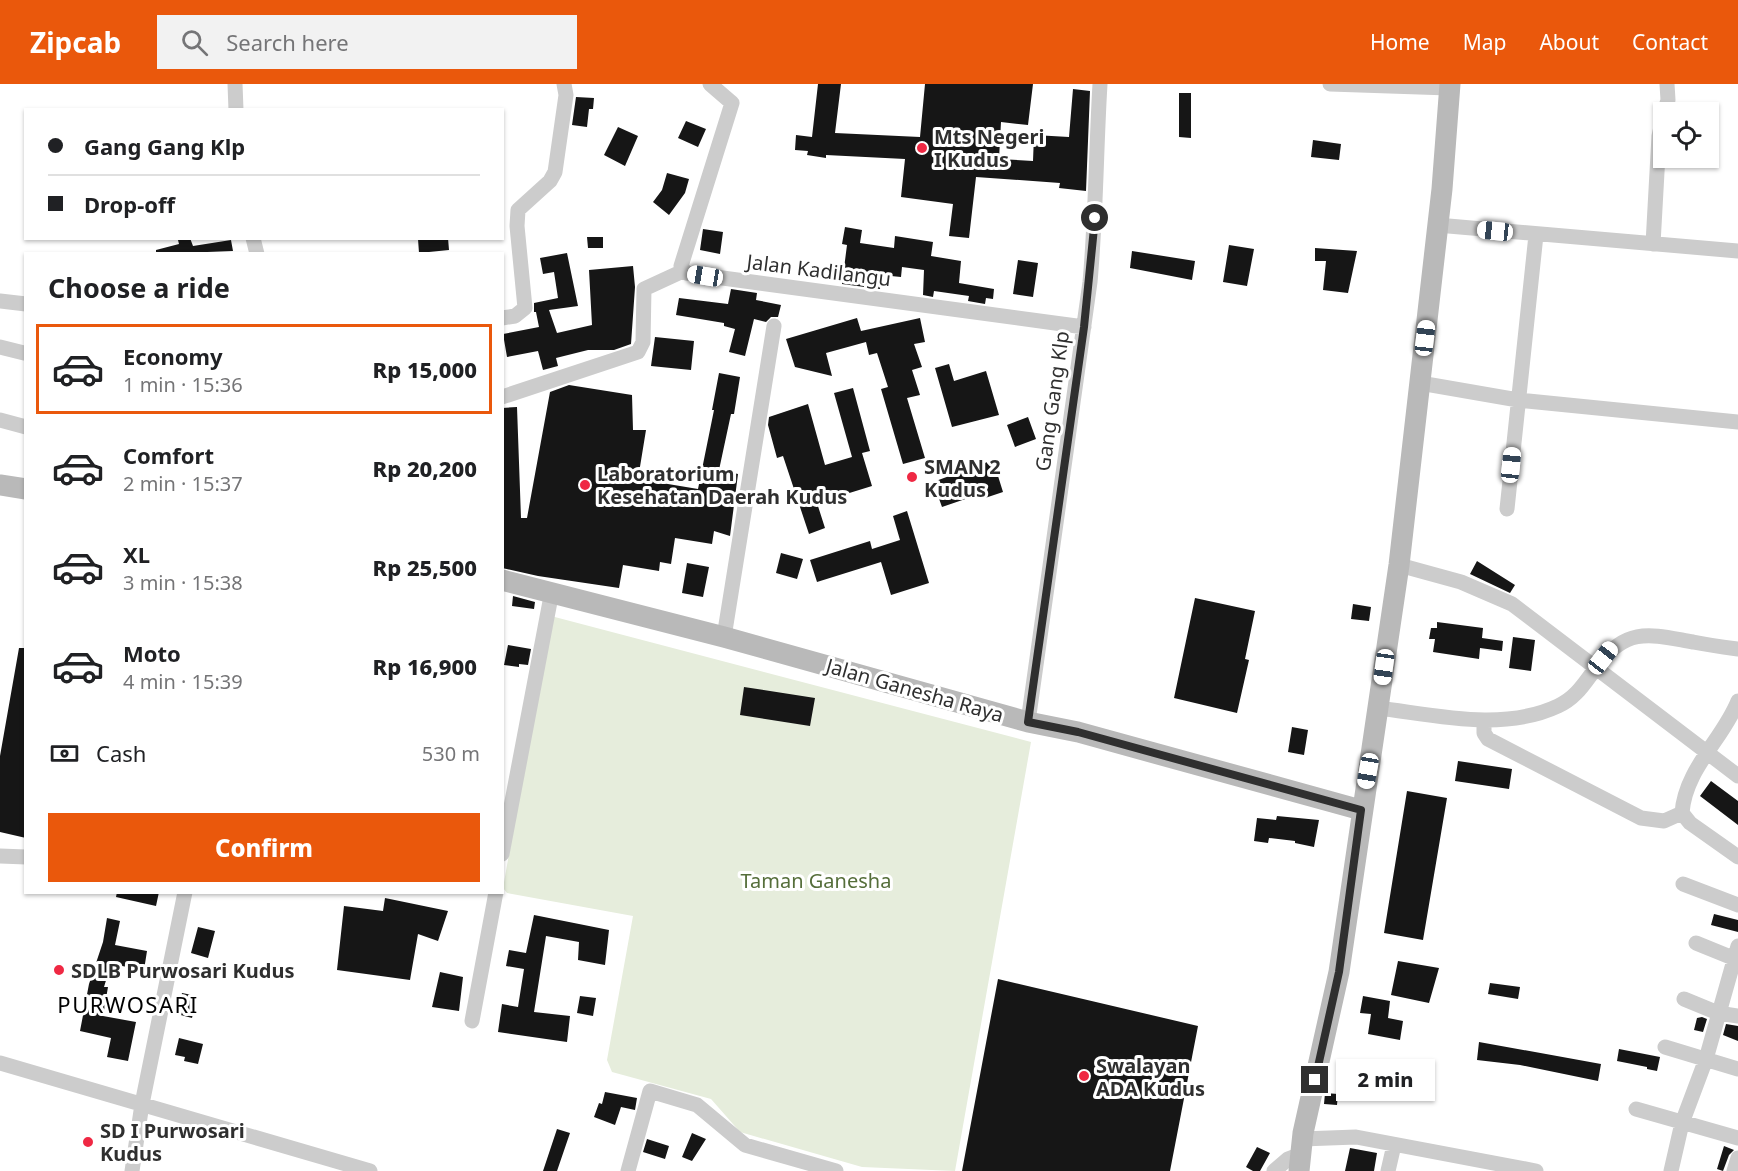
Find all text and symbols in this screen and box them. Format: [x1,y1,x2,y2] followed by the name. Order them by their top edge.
[157,15,577,69] search box
[30,23,121,61] text: Zipcab
[178,26,211,59] icon: search
[226,27,349,57] text: Search here
[1370,28,1430,56] text: Home
[1463,28,1506,56] text: Map
[1539,28,1599,56] text: About
[1632,28,1708,56] text: Contact
[1653,102,1719,168] map controls
[1653,102,1719,168] button: locate
[934,123,1044,173] place label: Mts Negeri I Kudus
[84,131,245,161] text: Gang Gang Klp
[915,141,929,155] marker: Mts Negeri I Kudus
[84,189,175,219] text: Drop-off
[1081,204,1108,231] route start
[1476,220,1514,242] car
[743,248,893,292] street label: Jalan Kadilangu
[686,264,724,288] car
[48,269,230,306] text: Choose a ride
[1414,319,1436,357] car
[1029,329,1075,473] street label: Gang Gang Klp
[123,341,222,371] text: Economy
[51,342,105,396] icon: car
[373,354,477,384] text: Rp 15,000
[123,371,243,398] text: 1 min · 15:36
[123,440,214,470] text: Comfort
[51,441,105,495] icon: car
[1500,446,1522,484] car
[373,453,477,483] text: Rp 20,200
[924,453,1001,503] place label: SMAN 2 Kudus
[597,460,847,510] place label: Laboratorium Kesehatan Daerah Kudus
[123,470,243,497] text: 2 min · 15:37
[905,470,919,484] marker: SMAN 2 Kudus
[578,478,592,492] marker: Laboratorium Kesehatan Daerah Kudus
[123,539,150,569] text: XL
[51,540,105,594] icon: car
[373,552,477,582] text: Rp 25,500
[123,569,243,596] text: 3 min · 15:38
[123,638,181,668] text: Moto
[1585,638,1621,678] car
[51,639,105,693] icon: car
[1373,648,1395,686] car
[373,651,477,681] text: Rp 16,900
[821,651,1007,728] street label: Jalan Ganesha Raya
[123,668,243,695] text: 4 min · 15:39
[48,737,81,770] icon: cash
[96,738,146,768] text: Cash
[422,740,480,767] text: 530 m
[1356,752,1380,790] car
[48,813,480,882] button: Confirm
[741,867,891,894] park label: Taman Ganesha
[71,957,294,984] place label: SDLB Purwosari Kudus
[52,963,66,977] marker: SDLB Purwosari Kudus
[57,989,199,1019] district label: PURWOSARI
[1096,1052,1205,1102] place label: Swalayan ADA Kudus
[1336,1059,1435,1101] callout: 2 min
[1301,1066,1328,1093] route end
[1358,1066,1413,1093] text: 2 min
[1077,1069,1091,1083] marker: Swalayan ADA Kudus
[100,1117,245,1167] place label: SD I Purwosari Kudus
[81,1135,95,1149] marker: SD I Purwosari Kudus

